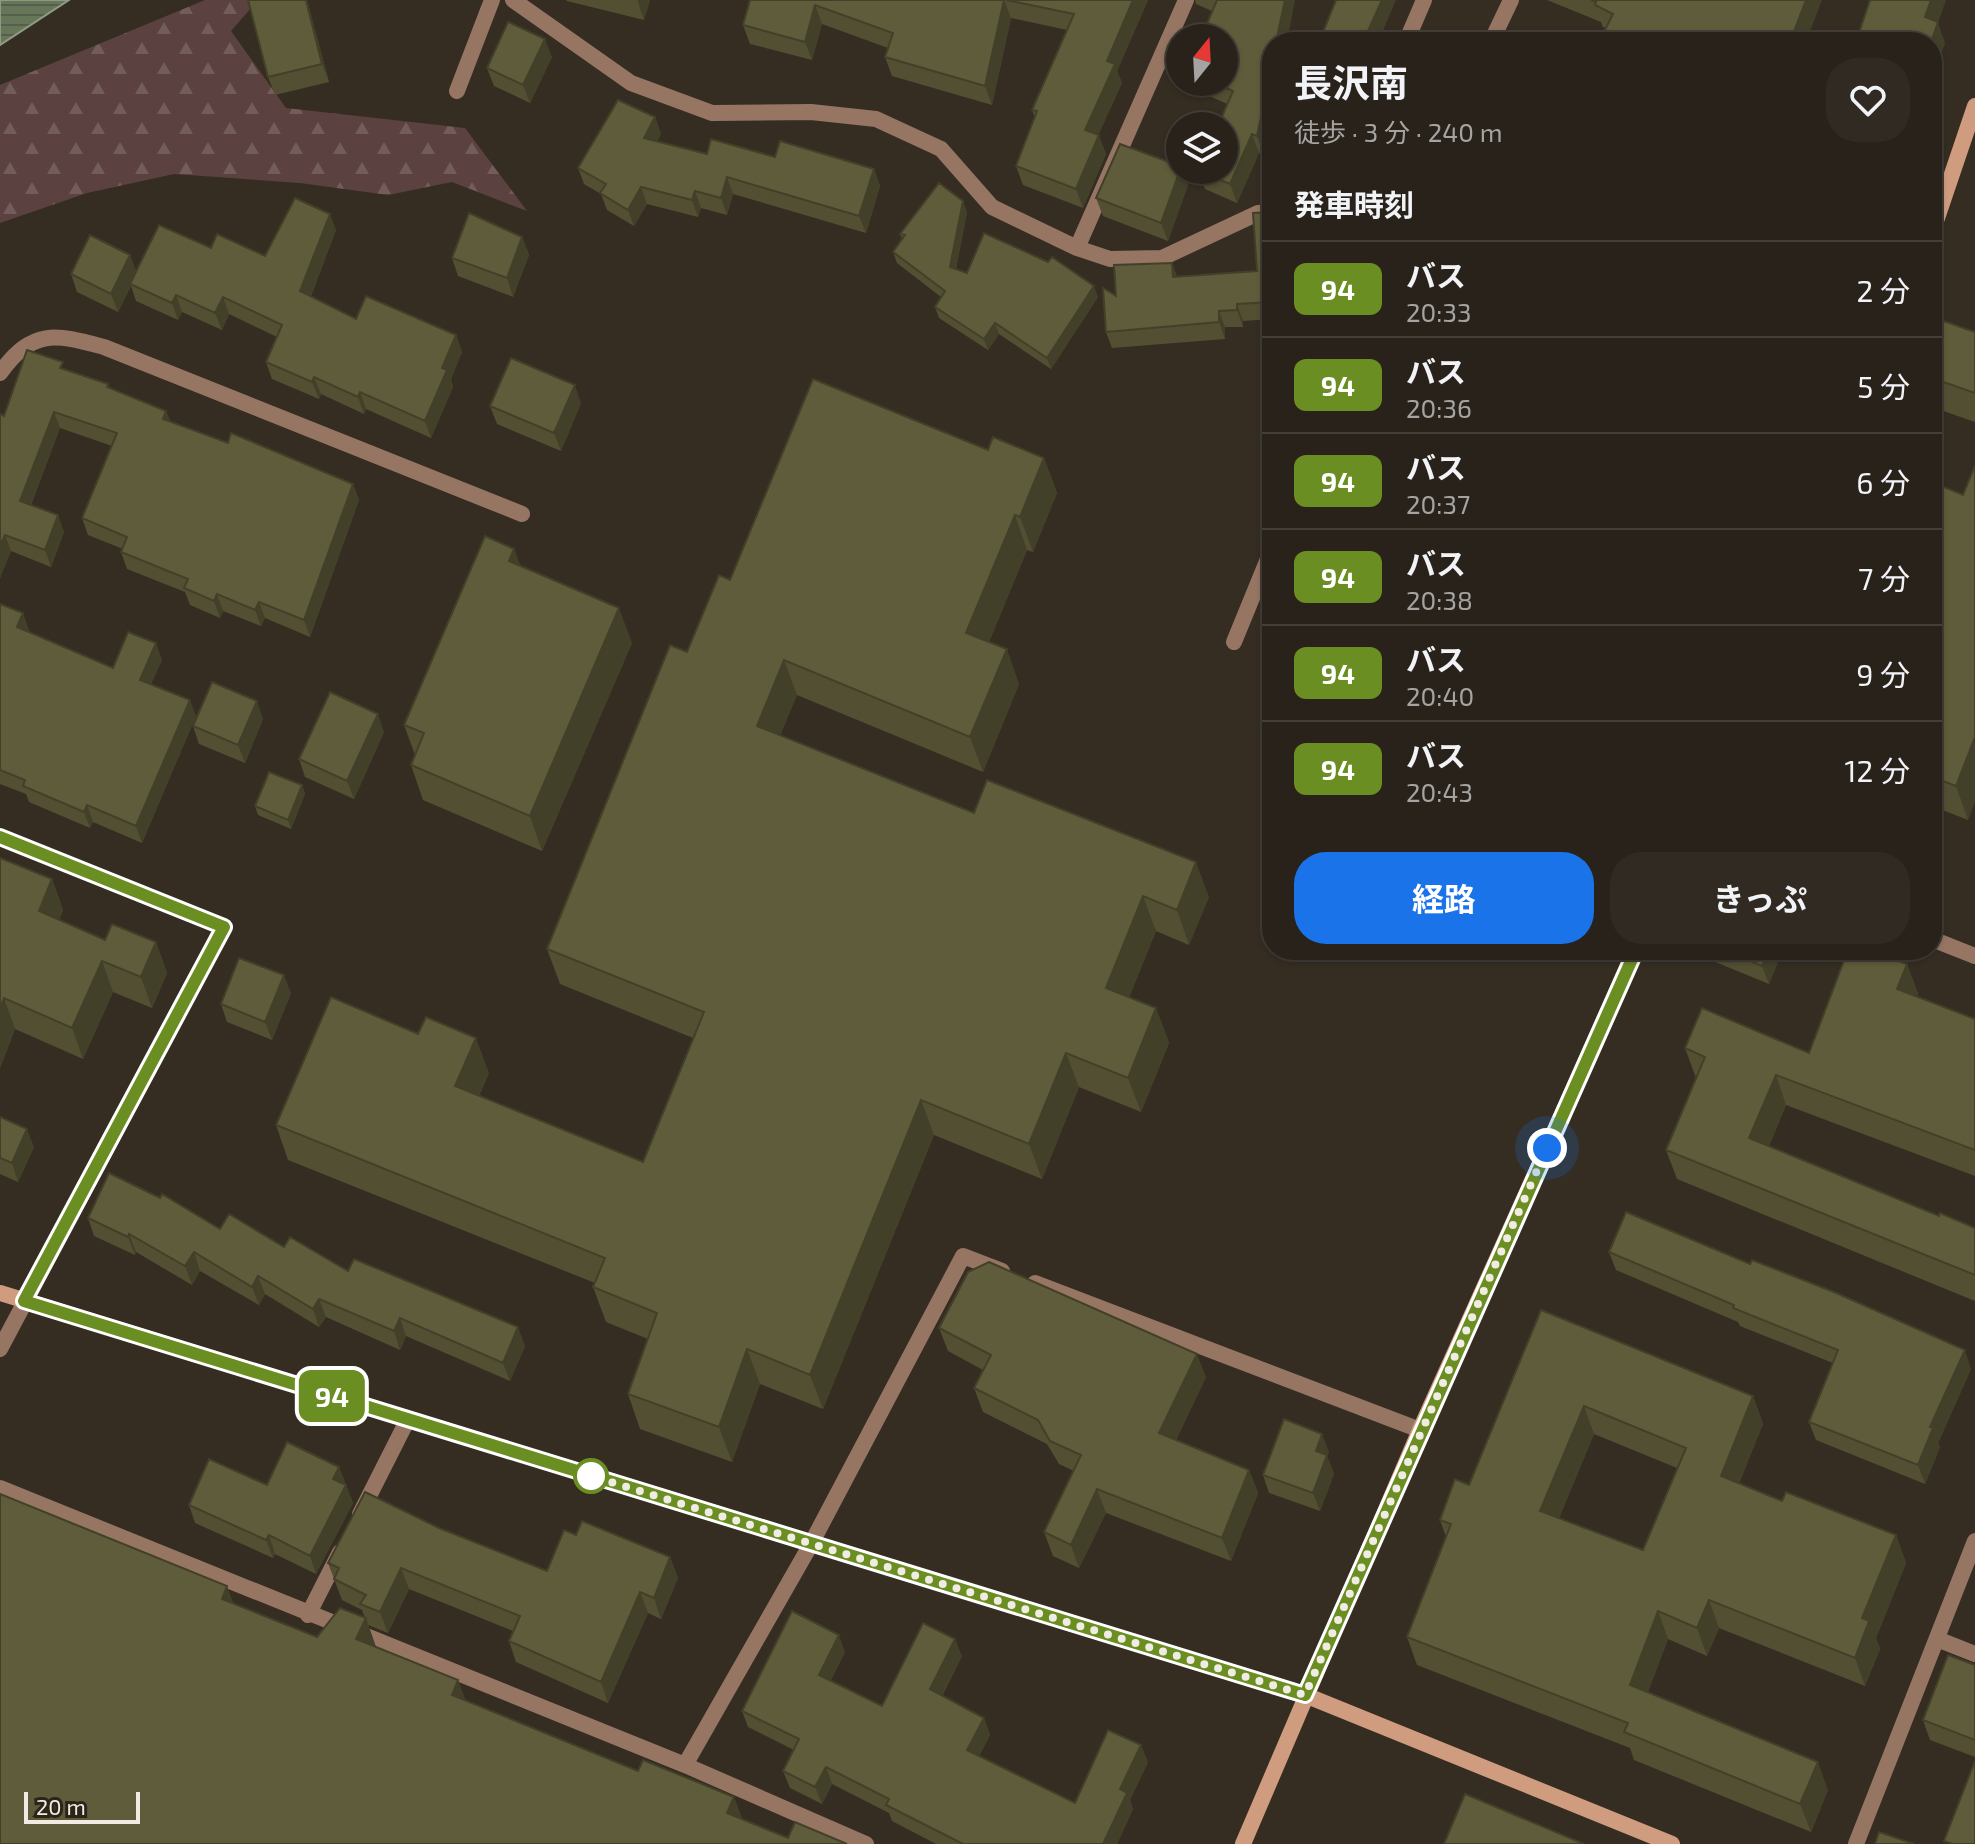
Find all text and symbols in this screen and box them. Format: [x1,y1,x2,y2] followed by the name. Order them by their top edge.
[1166,24,1238,96] north arrow
[1166,24,1238,184] map controls
[1826,58,1910,142] button: heart
[1294,59,1408,105] text: 長沢南
[1166,112,1238,184] button: layers
[1294,116,1503,147] text: 徒歩 · 3 分 · 240 m
[1294,186,1414,222] text: 発車時刻
[1406,257,1466,293] text: バス
[1321,272,1355,306] text: 94
[1856,272,1910,308] text: 2 分
[1406,296,1471,327] text: 20:33
[1406,353,1466,389] text: バス
[1321,368,1355,402] text: 94
[1857,368,1910,404] text: 5 分
[1406,392,1472,423] text: 20:36
[1406,449,1466,485] text: バス
[1321,464,1355,498] text: 94
[1856,464,1910,500] text: 6 分
[1406,488,1470,519] text: 20:37
[1406,545,1466,581] text: バス
[1321,560,1355,594] text: 94
[1858,560,1910,596] text: 7 分
[1406,584,1473,615] text: 20:38
[1406,641,1466,677] text: バス
[1321,656,1355,690] text: 94
[1856,656,1910,692] text: 9 分
[1406,680,1474,711] text: 20:40
[1406,737,1466,773] text: バス
[1321,752,1355,786] text: 94
[1845,752,1910,788] text: 12 分
[1406,776,1473,807] text: 20:43
[1294,852,1594,944] button: 経路
[1610,852,1910,944] button: きっぷ
[1527,1128,1567,1168] your location
[296,1370,368,1422] line badge: 94
[315,1379,349,1413] text: 94
[574,1459,608,1493] unlabelled marker
[24,1788,140,1824] scale bar
[36,1793,86,1819] text: 20 m

